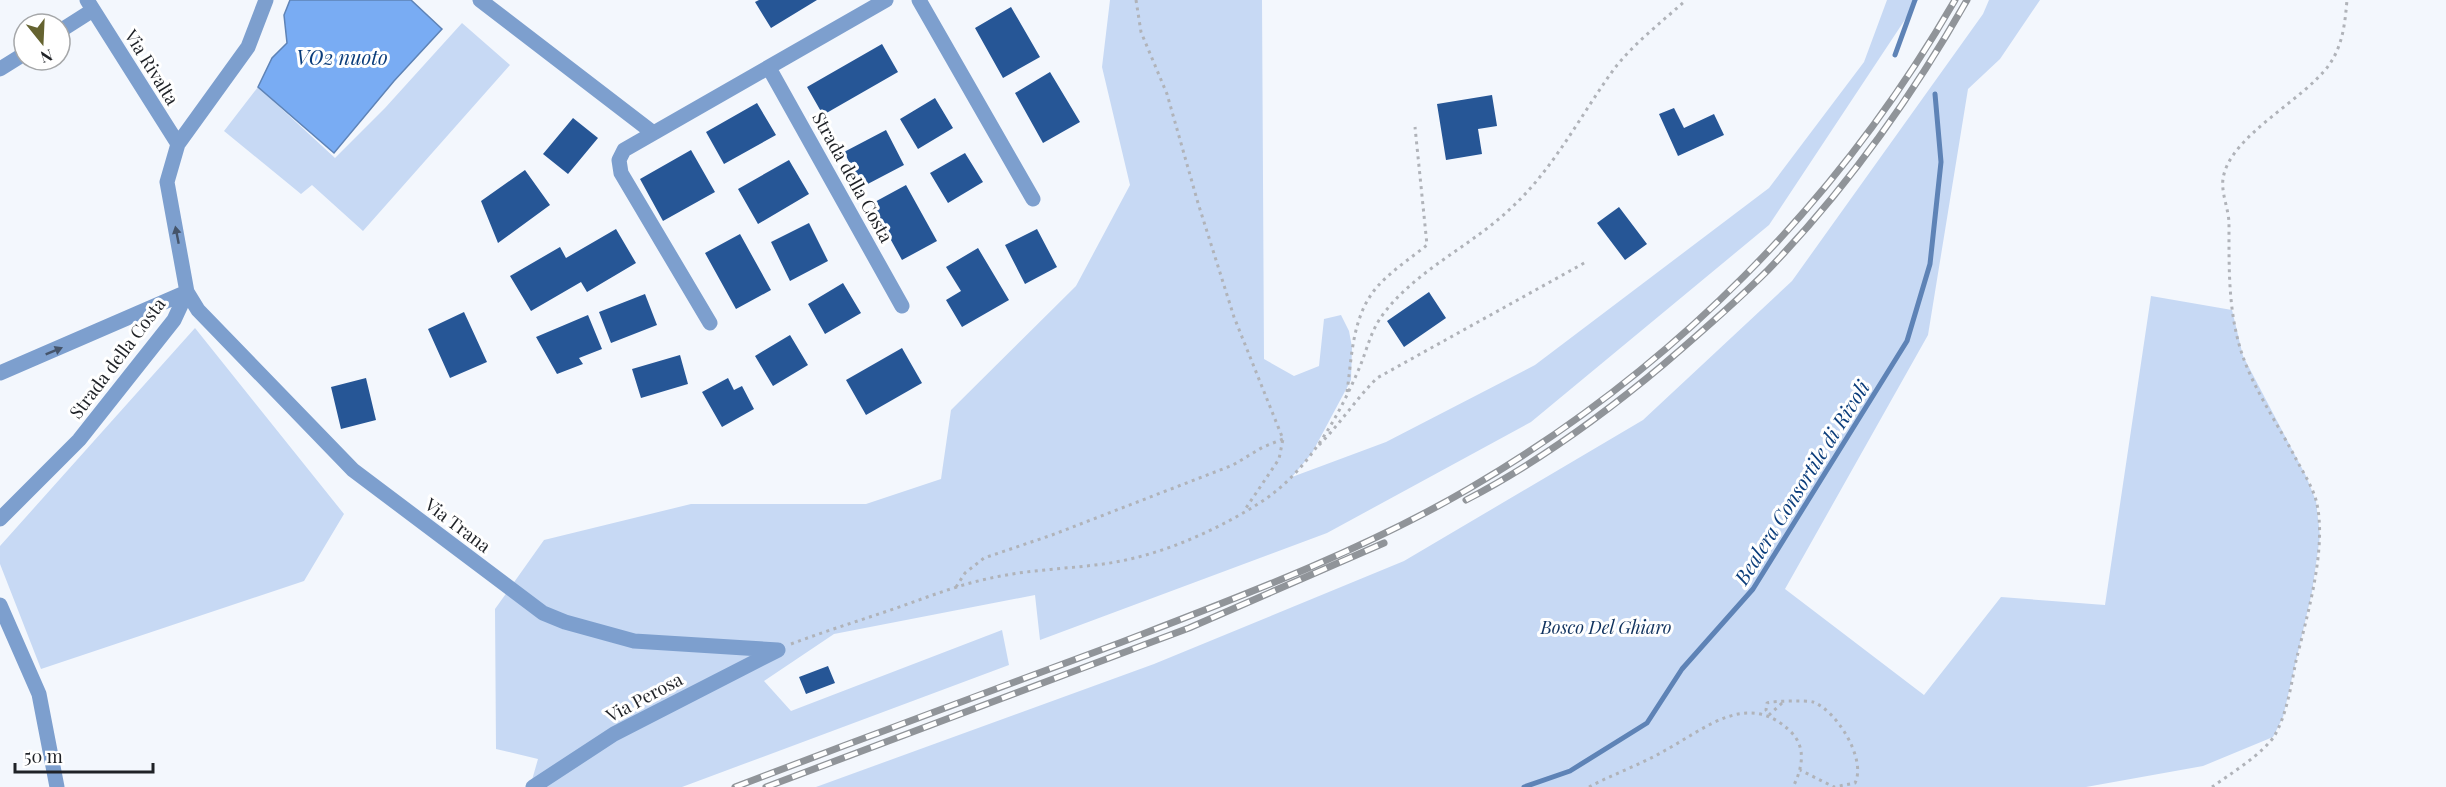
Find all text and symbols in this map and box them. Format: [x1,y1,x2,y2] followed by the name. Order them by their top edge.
[12,12,72,72] north arrow
[119,24,185,109] street label: Via Rivalta
[296,43,388,70] water label: VO2 nuoto
[38,45,56,69] text: N
[807,108,899,246] street label: Strada della Costa
[172,225,181,244] one-way arrow
[64,293,170,423] street label: Strada della Costa
[45,345,63,355] one-way arrow
[1727,374,1875,590] water label: Bealera Consortile di Rivoli
[419,492,496,558] street label: Via Trana
[1539,615,1672,639] park label: Bosco Del Ghiaro
[601,667,686,728] street label: Via Perosa
[15,736,153,774] scale bar
[24,744,63,768] text: 50 m

